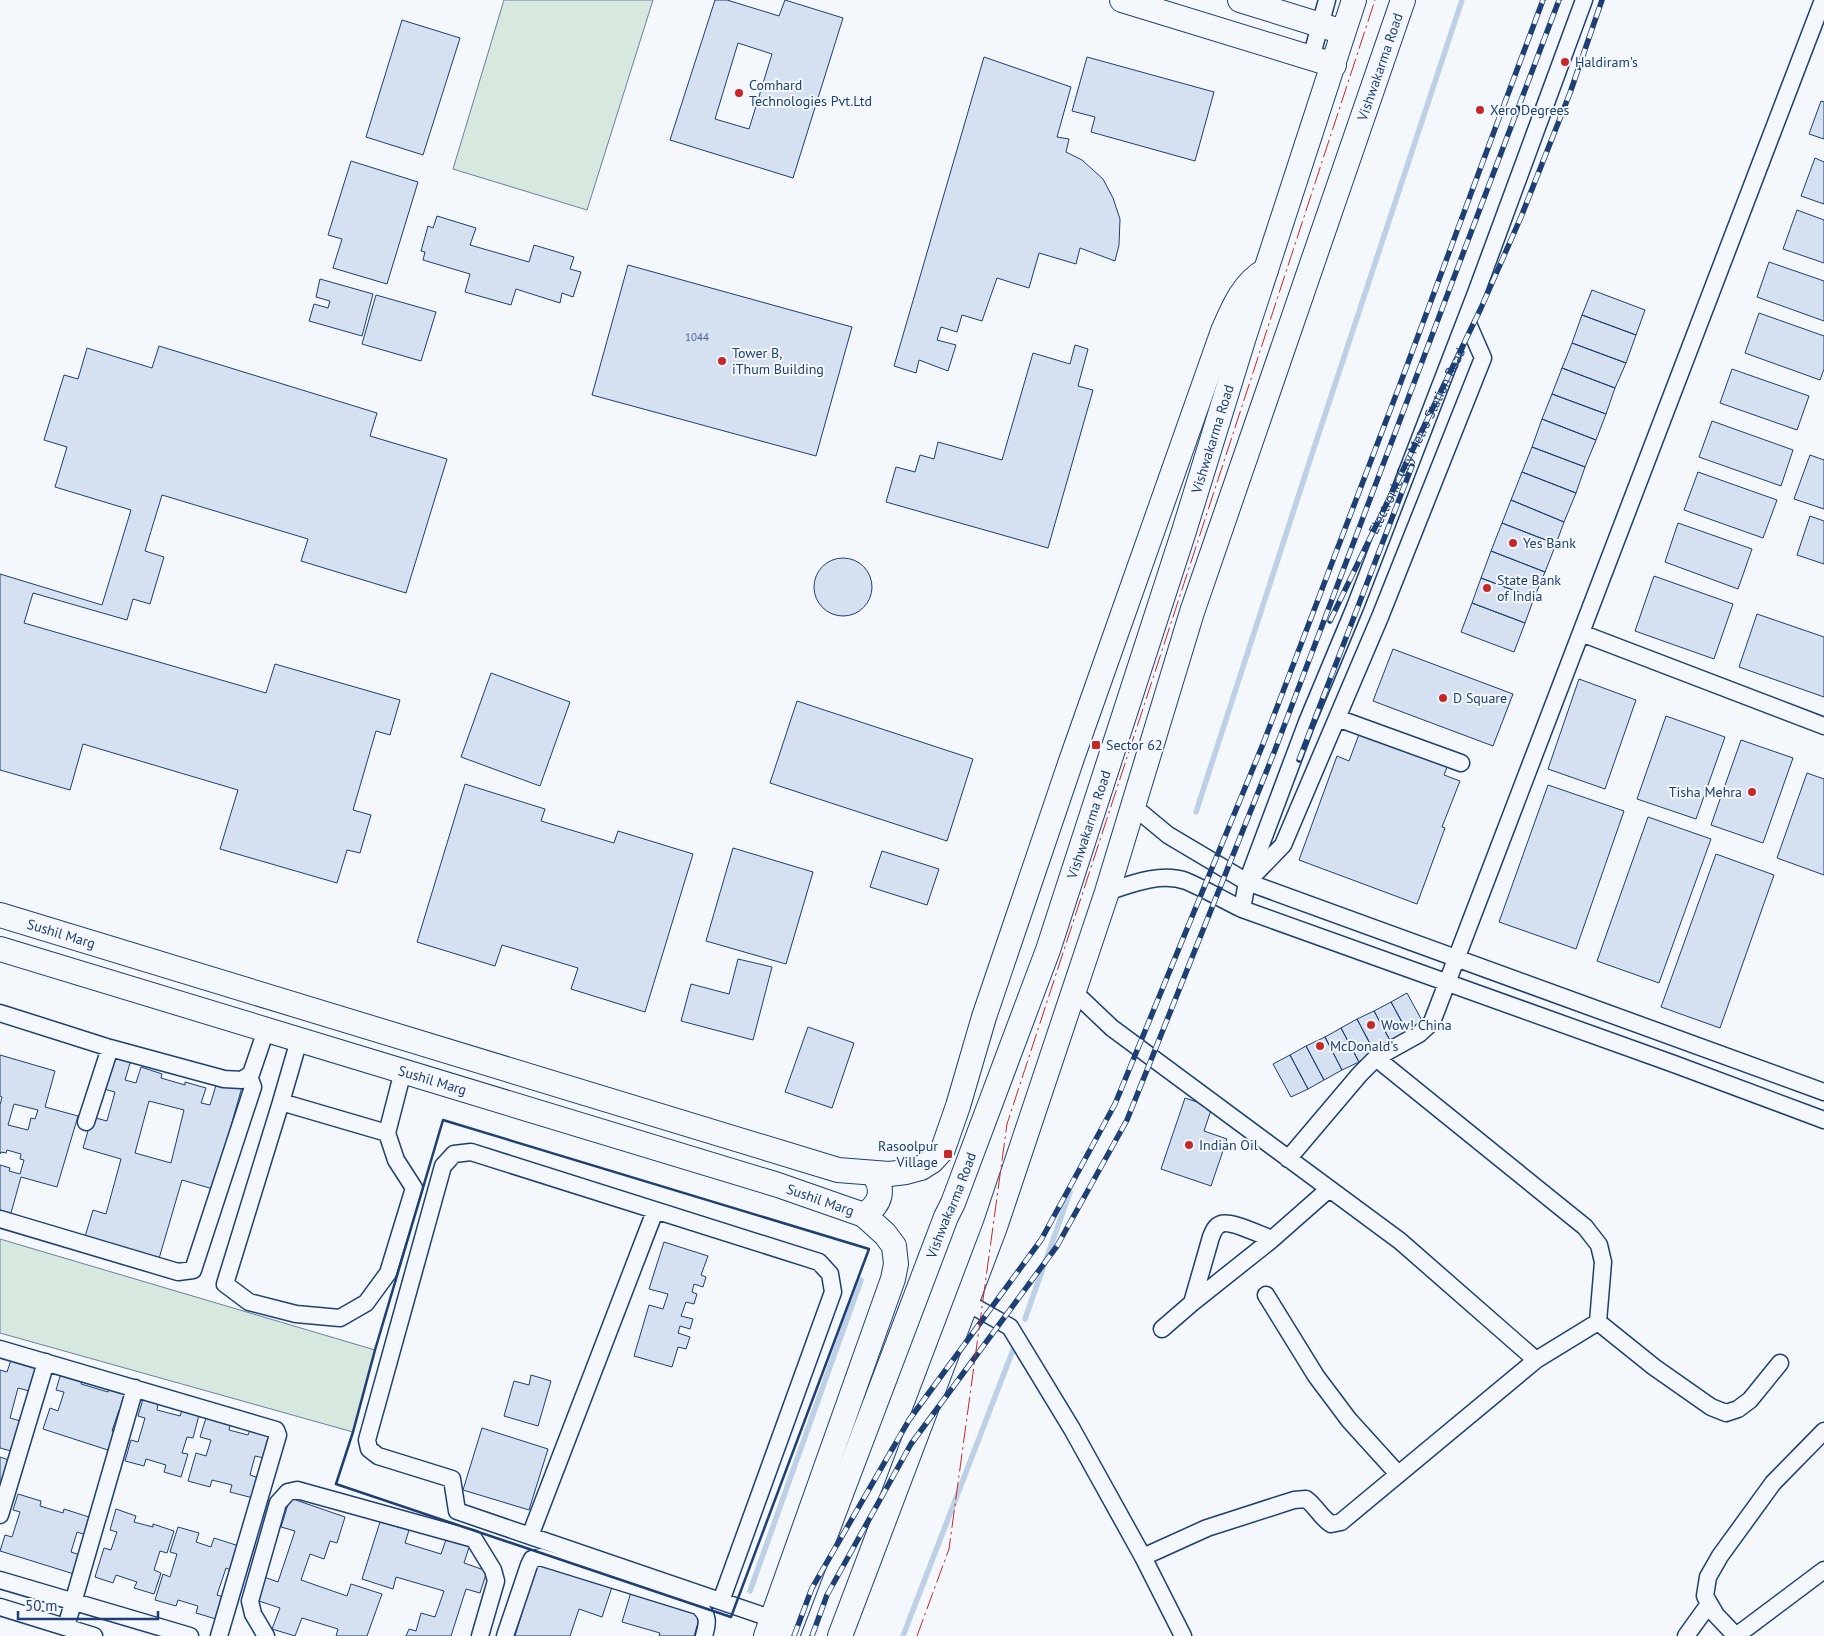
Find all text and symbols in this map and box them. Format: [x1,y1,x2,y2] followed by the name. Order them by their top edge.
[1353,10,1407,124] street label: Vishwakarma Road
[1575,53,1638,71] place label: Haldiram's
[1559,56,1571,68] marker: Haldiram's
[749,76,872,110] place label: Comhard Technologies Pvt.Ltd
[733,87,745,99] marker: Comhard Technologies Pvt.Ltd
[1490,101,1570,119] place label: Xero Degrees
[1474,104,1486,116] marker: Xero Degrees
[685,330,709,344] house number: 1044
[732,344,824,378] place label: Tower B, iThum Building
[1364,345,1469,537] street label: Electronic City Metro Station Road
[716,355,728,367] marker: Tower B, iThum Building
[1187,382,1238,496] street label: Vishwakarma Road
[1523,534,1576,552] place label: Yes Bank
[1507,537,1519,549] marker: Yes Bank
[1497,571,1561,605] place label: State Bank of India
[1481,582,1493,594] marker: State Bank of India
[1453,689,1507,707] place label: D Square
[1437,692,1449,704] marker: D Square
[1106,736,1163,754] place label: Sector 62
[1090,739,1102,751] marker: Sector 62
[1062,768,1115,882] street label: Vishwakarma Road
[1669,783,1742,801] place label: Tisha Mehra
[1746,786,1758,798] marker: Tisha Mehra
[25,915,98,953] street label: Sushil Marg
[1381,1016,1452,1034] place label: Wow! China
[1365,1019,1377,1031] marker: Wow! China
[1330,1037,1398,1055] place label: McDonald's
[1314,1040,1326,1052] marker: McDonald's
[396,1061,469,1099] street label: Sushil Marg
[1199,1136,1258,1154] place label: Indian Oil
[878,1137,938,1171] place label: Rasoolpur Village
[1183,1139,1195,1151] marker: Indian Oil
[942,1148,954,1160] marker: Rasoolpur Village
[922,1150,980,1262] street label: Vishwakarma Road
[784,1180,857,1220] street label: Sushil Marg
[18,1588,158,1620] scale bar
[25,1596,58,1615] text: 50 m

